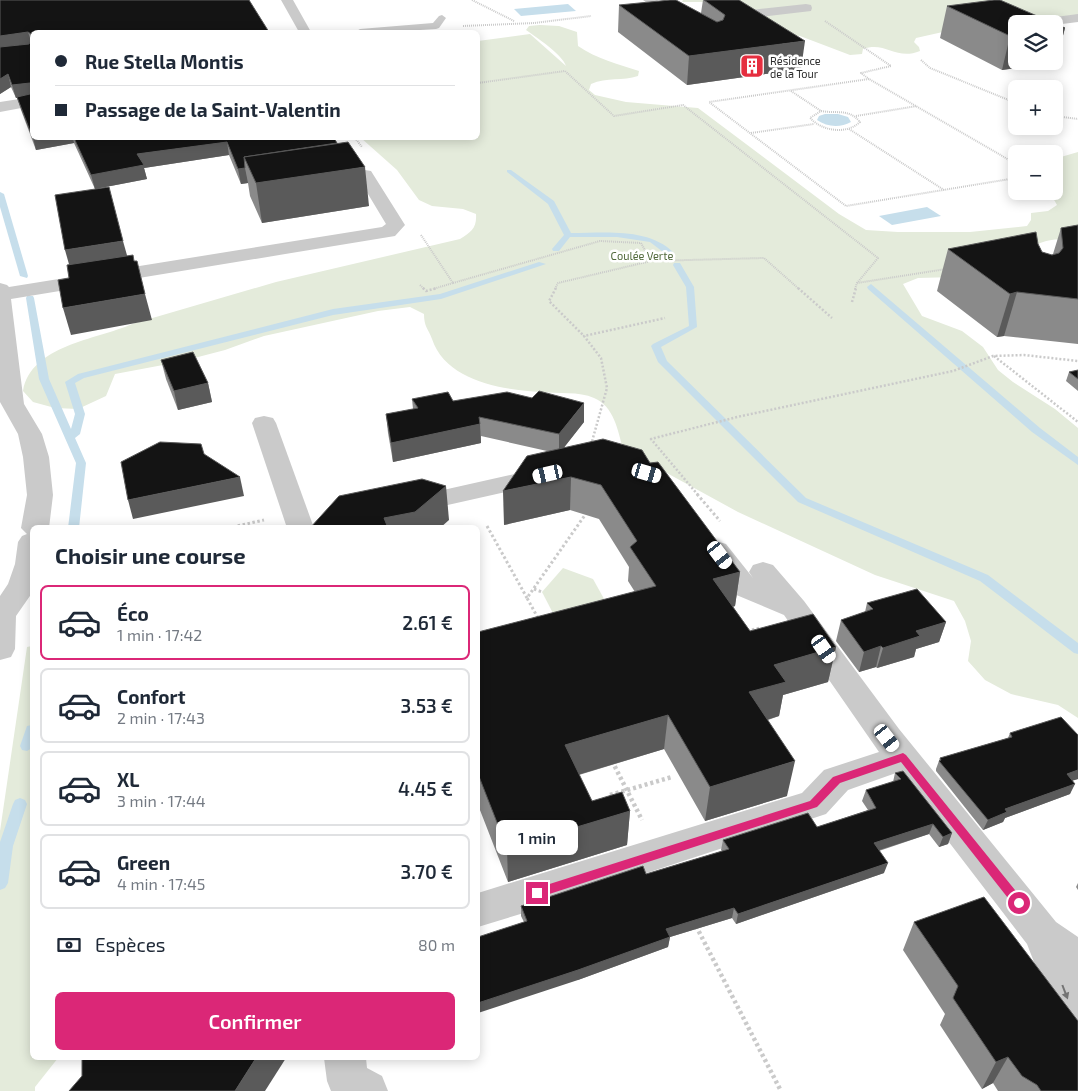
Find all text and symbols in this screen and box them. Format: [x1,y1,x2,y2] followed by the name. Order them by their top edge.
[1008,15,1063,200] map controls
[1008,15,1063,70] button: layers
[85,50,244,73] text: Rue Stella Montis
[739,53,765,79] building icon: Résidence de la Tour
[770,54,821,80] place label: Résidence de la Tour
[1008,80,1063,135] button: +
[85,98,341,121] text: Passage de la Saint-Valentin
[1008,145,1063,200] button: −
[611,249,673,262] park label: Coulée Verte
[630,462,663,484] car
[531,463,564,485] car
[704,539,735,571] car
[55,542,246,568] text: Choisir une course
[57,600,102,645] icon: car
[117,602,149,625] text: Éco
[402,611,453,634] text: 2.61 €
[117,625,202,644] text: 1 min · 17:42
[809,632,838,666] car
[57,683,102,728] icon: car
[117,685,185,708] text: Confort
[400,694,453,717] text: 3.53 €
[117,708,205,727] text: 2 min · 17:43
[871,722,902,754] car
[57,766,102,811] icon: car
[117,768,139,791] text: XL
[398,777,453,800] text: 4.45 €
[117,791,206,810] text: 3 min · 17:44
[496,820,578,856] callout: 1 min
[518,828,556,847] text: 1 min
[57,849,102,894] icon: car
[117,851,170,874] text: Green
[400,860,453,883] text: 3.70 €
[117,874,205,893] text: 4 min · 17:45
[526,882,548,904] route end
[1008,892,1030,914] route start
[55,931,83,959] icon: cash
[95,933,166,956] text: Espèces
[418,935,455,954] text: 80 m
[1061,985,1069,1000] one-way arrow
[55,992,455,1050] button: Confirmer

